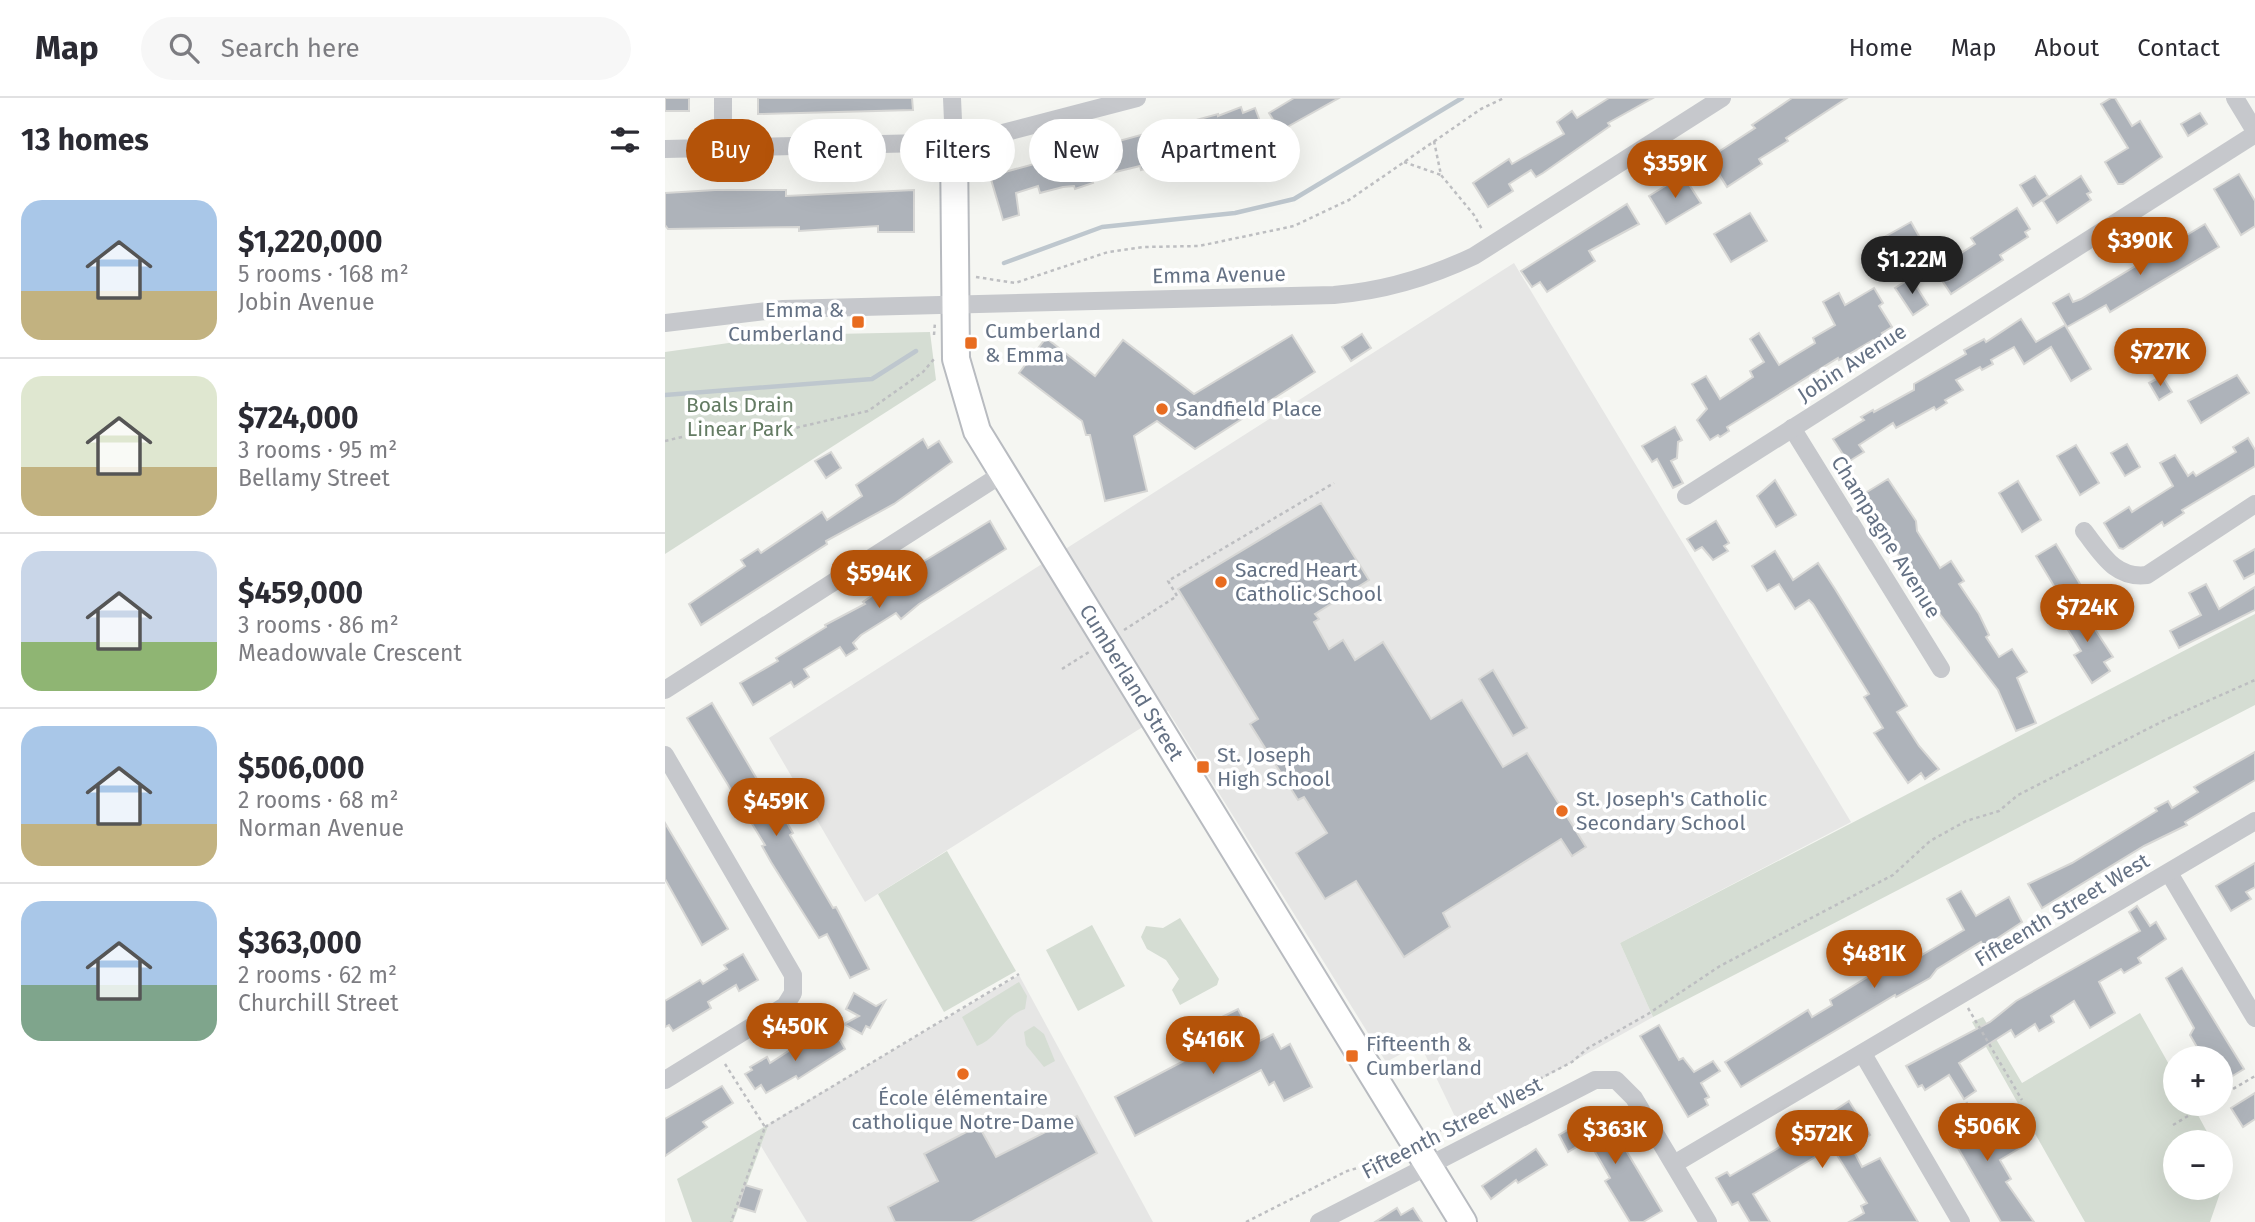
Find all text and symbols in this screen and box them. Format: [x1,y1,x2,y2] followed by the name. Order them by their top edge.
[141,17,631,80] search box
[35,28,99,68] text: Map
[165,29,203,67] icon: search
[221,33,360,64] text: Search here
[1849,34,1913,62] text: Home
[1951,34,1997,62] text: Map
[2035,34,2099,62] text: About
[2137,34,2220,62] text: Contact
[686,119,774,182] chip: Buy
[788,119,886,182] chip: Rent
[900,119,1015,182] chip: Filters
[1029,119,1123,182] chip: New
[1137,119,1300,182] chip: Apartment
[606,121,644,159] icon: filters
[21,122,149,158] text: 13 homes
[1626,140,1724,200] pin: $359K
[1643,149,1707,177] text: $359K
[2091,218,2189,277] pin: $390K
[238,224,383,260] text: $1,220,000
[2107,226,2173,254] text: $390K
[77,228,161,312] icon: home
[1855,236,1969,296] pin: $1.22M
[1877,245,1947,273] text: $1.22M
[238,260,409,288] text: 5 rooms · 168 m²
[1152,261,1286,289] street label: Emma Avenue
[238,288,375,316] text: Jobin Avenue
[728,297,844,347] place label: Emma & Cumberland
[850,314,866,330] marker: Emma & Cumberland
[985,318,1101,368] place label: Cumberland & Emma
[1793,318,1911,408] street label: Jobin Avenue
[2111,328,2209,388] pin: $727K
[963,335,979,351] marker: Cumberland & Emma
[2130,337,2190,365] text: $727K
[686,392,794,442] park label: Boals Drain Linear Park
[1176,396,1322,422] place label: Sandfield Place
[238,400,359,436] text: $724,000
[1154,401,1170,417] marker: Sandfield Place
[77,404,161,488] icon: home
[238,436,397,464] text: 3 rooms · 95 m²
[1826,451,1946,623] street label: Champagne Avenue
[238,464,390,492] text: Bellamy Street
[830,550,928,610] pin: $594K
[1235,557,1382,607] place label: Sacred Heart Catholic School
[847,559,911,587] text: $594K
[1213,574,1229,590] marker: Sacred Heart Catholic School
[238,575,363,611] text: $459,000
[77,579,161,663] icon: home
[2038,584,2136,644] pin: $724K
[2056,593,2118,621] text: $724K
[1074,599,1189,766] street label: Cumberland Street
[238,611,399,639] text: 3 rooms · 86 m²
[238,639,462,667] text: Meadowvale Crescent
[1217,742,1330,792] place label: St. Joseph High School
[238,750,364,786] text: $506,000
[77,754,161,838] icon: home
[1195,759,1211,775] marker: St. Joseph High School
[727,778,825,838] pin: $459K
[238,786,399,814] text: 2 rooms · 68 m²
[1576,786,1767,836] place label: St. Joseph's Catholic Secondary School
[744,787,808,815] text: $459K
[1554,803,1570,819] marker: St. Joseph's Catholic Secondary School
[238,814,404,842] text: Norman Avenue
[1970,847,2154,972] street label: Fifteenth Street West
[238,925,362,961] text: $363,000
[77,929,161,1013] icon: home
[1825,930,1923,990] pin: $481K
[1842,939,1906,967] text: $481K
[238,961,397,989] text: 2 rooms · 62 m²
[238,989,399,1017] text: Churchill Street
[746,1004,844,1063] pin: $450K
[762,1012,828,1040] text: $450K
[1164,1016,1262,1076] pin: $416K
[1182,1025,1244,1053] text: $416K
[1366,1031,1482,1081] place label: Fifteenth & Cumberland
[2163,1046,2233,1200] map controls
[2163,1046,2233,1116] button: +
[1344,1048,1360,1064] marker: Fifteenth & Cumberland
[955,1066,971,1082] marker: École élémentaire catholique Notre-Dame
[1357,1071,1547,1185] street label: Fifteenth Street West
[851,1085,1075,1135] place label: École élémentaire catholique Notre-Dame
[1938,1104,2036,1163] pin: $506K
[1566,1107,1664,1166] pin: $363K
[1773,1110,1871,1170] pin: $572K
[1954,1112,2020,1140] text: $506K
[1583,1115,1647,1143] text: $363K
[1791,1119,1853,1147] text: $572K
[2163,1130,2233,1200] button: −

